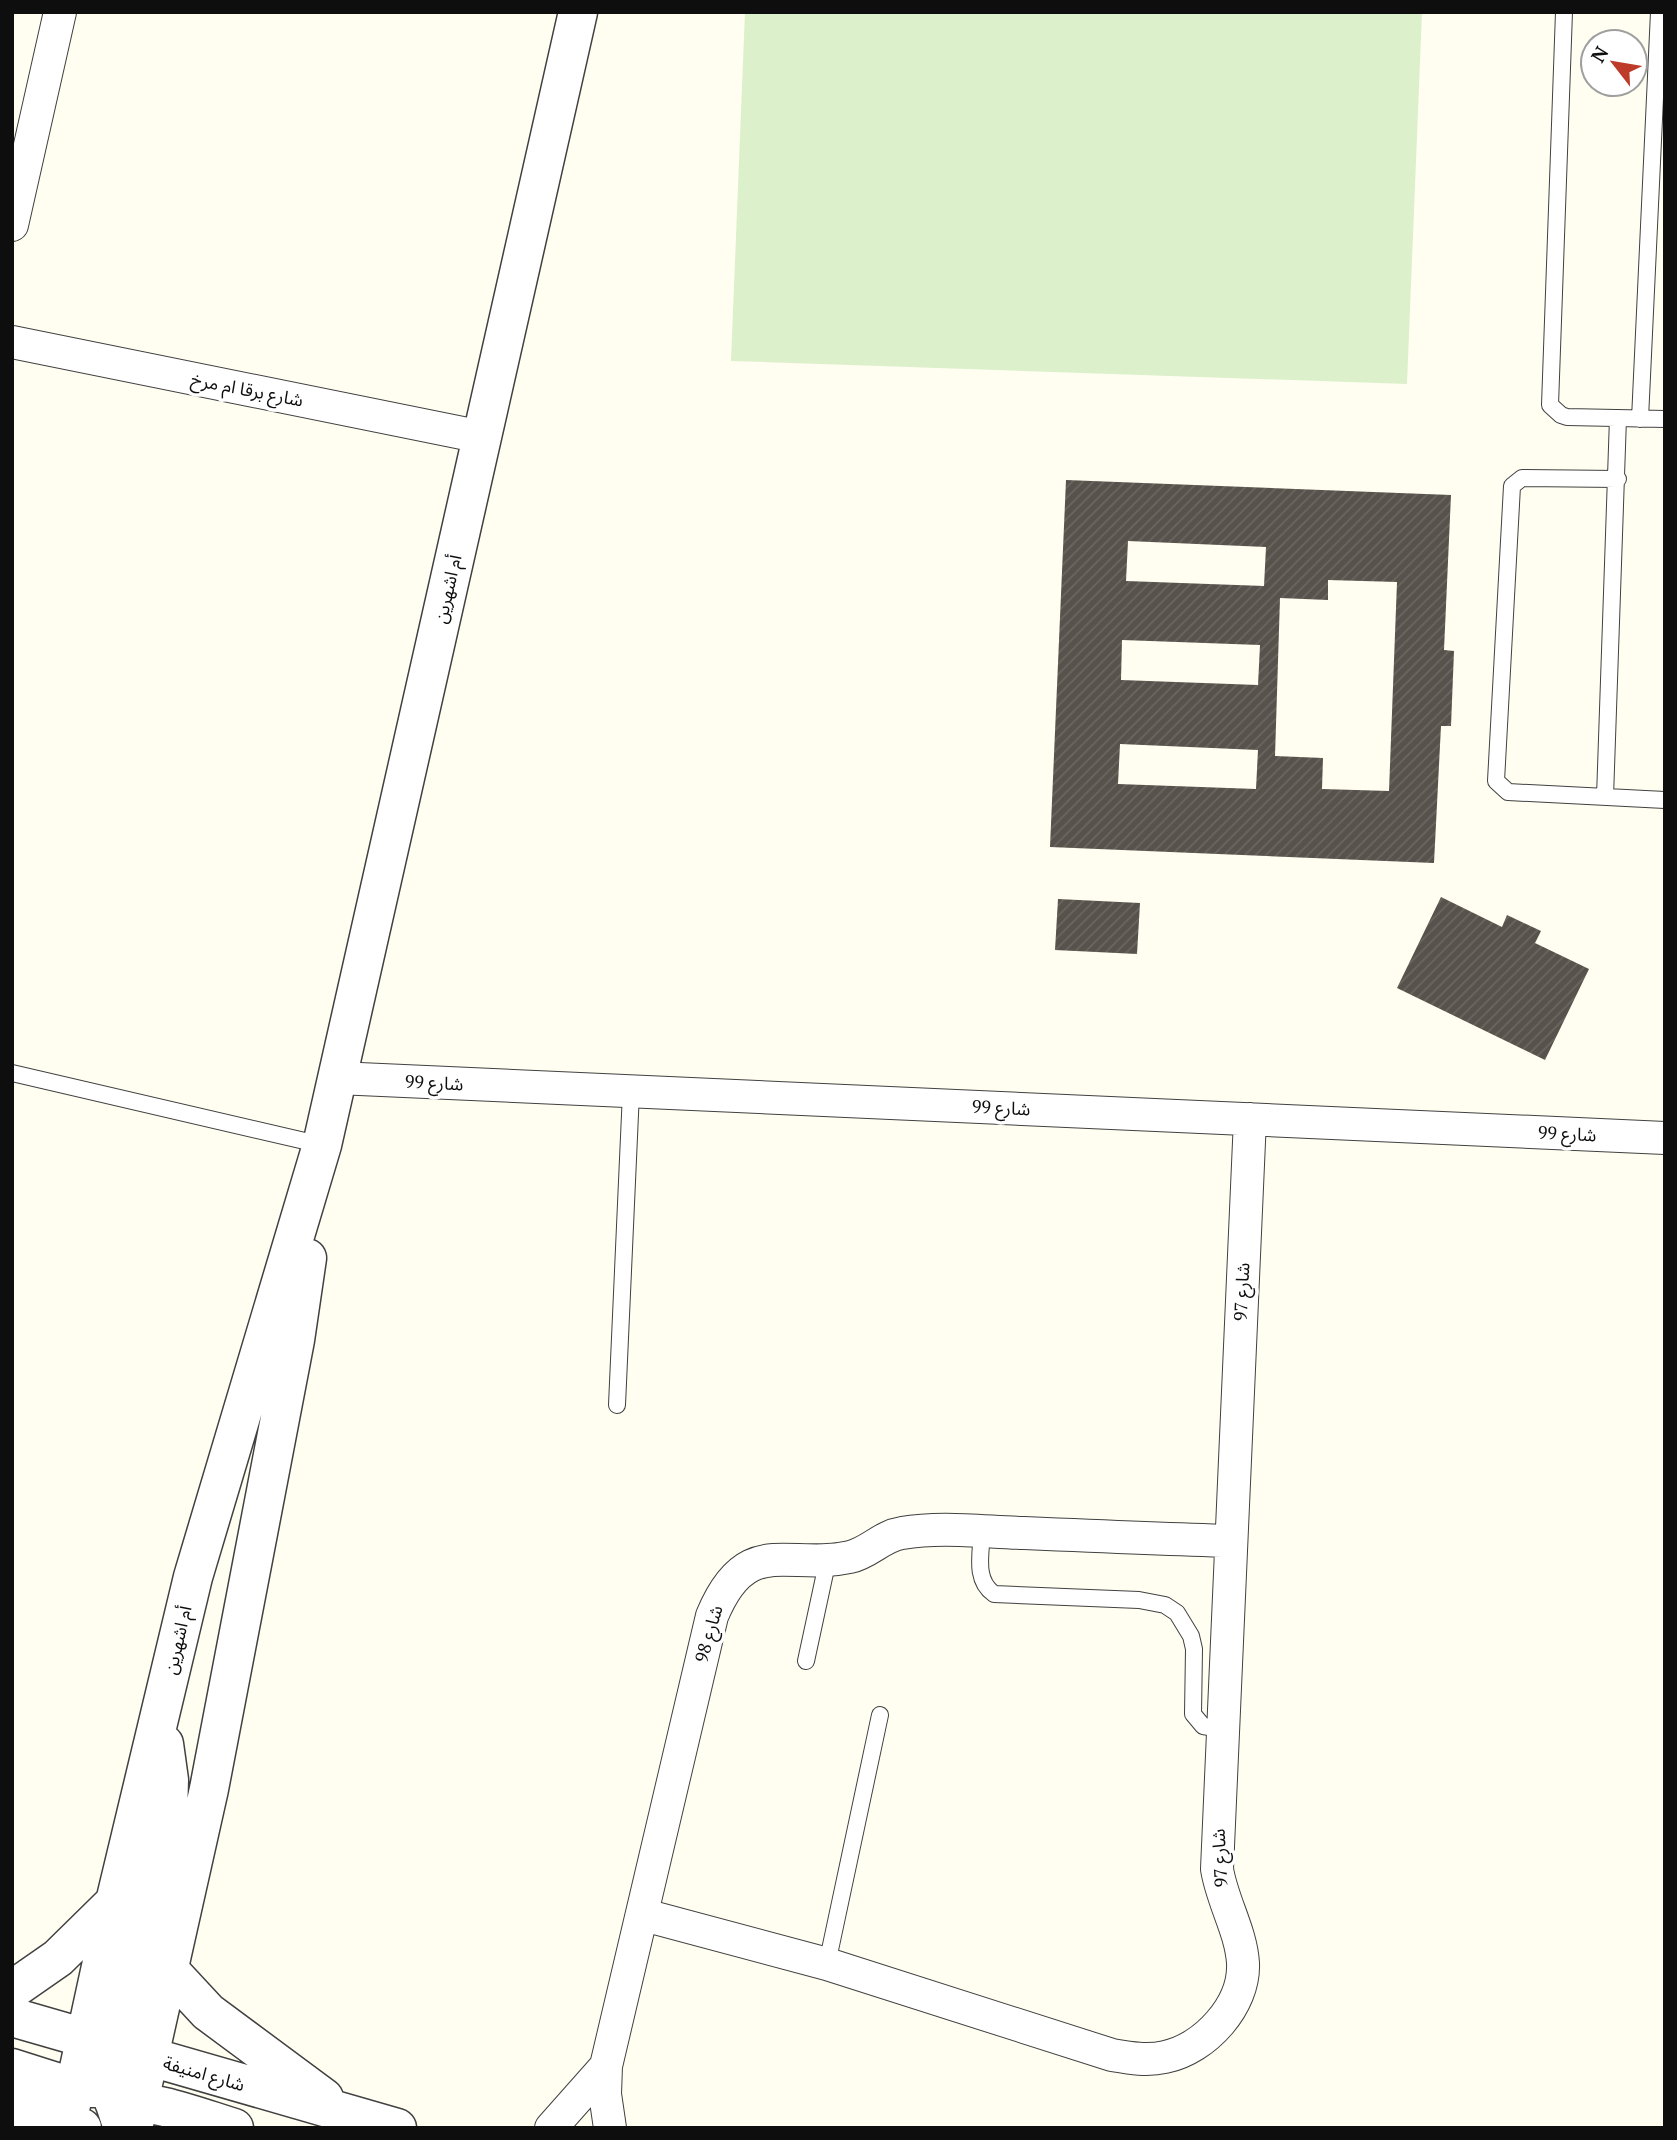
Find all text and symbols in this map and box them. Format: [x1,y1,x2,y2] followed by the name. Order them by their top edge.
[1579,28,1649,98] north arrow
[1585,41,1614,67] text: N
[188,366,305,415] street label: شارع برقا ام مرخ
[427,552,470,626] street label: أم اشهرين
[404,1068,464,1099] street label: شارع 99
[971,1093,1031,1124] street label: شارع 99
[1537,1119,1597,1150] street label: شارع 99
[1227,1262,1258,1322] street label: شارع 97
[688,1602,731,1666] street label: شارع 98
[157,1603,200,1677] street label: أم اشهرين
[1205,1828,1236,1888] street label: شارع 97
[160,2050,248,2099] street label: شارع امنيفة

